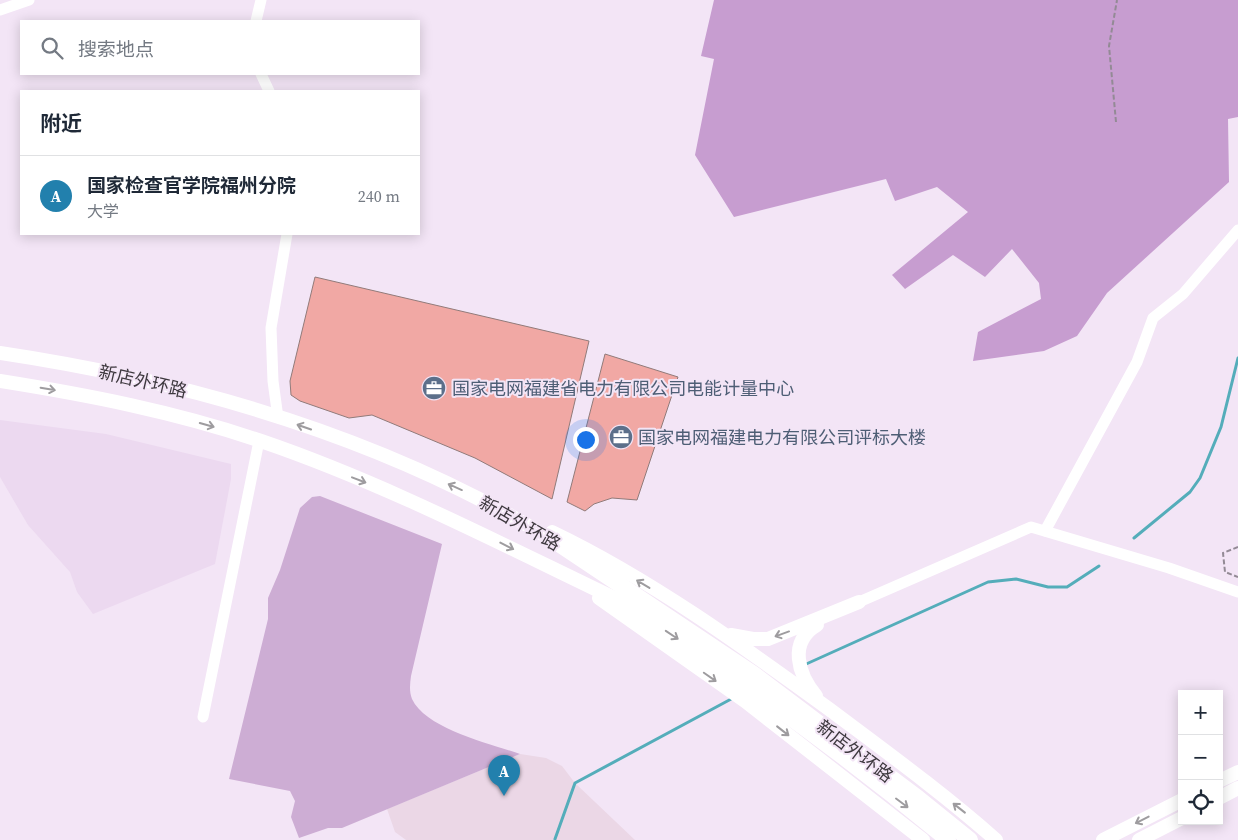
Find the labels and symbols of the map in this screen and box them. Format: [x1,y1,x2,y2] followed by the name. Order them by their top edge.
[96,359,190,403] street label: 新店外环路
[421,375,447,401] office icon: 国家电网福建省电力有限公司电能计量中心
[452,376,794,401] place label: 国家电网福建省电力有限公司电能计量中心
[40,384,56,394] one-way arrow
[198,420,214,430] one-way arrow
[297,422,312,431] one-way arrow
[608,424,634,450] office icon: 国家电网福建电力有限公司评标大楼
[638,425,926,450] place label: 国家电网福建电力有限公司评标大楼
[573,427,599,453] your location
[352,476,367,485] one-way arrow
[448,482,463,492] one-way arrow
[475,490,565,556] street label: 新店外环路
[500,541,515,551] one-way arrow
[637,578,651,588] one-way arrow
[665,630,679,640] one-way arrow
[775,630,791,639] one-way arrow
[703,672,717,682] one-way arrow
[812,714,898,788] street label: 新店外环路
[776,726,790,736] one-way arrow
[488,755,520,796] pin: A
[895,797,908,808] one-way arrow
[953,803,966,814] one-way arrow
[1135,815,1150,825] one-way arrow

